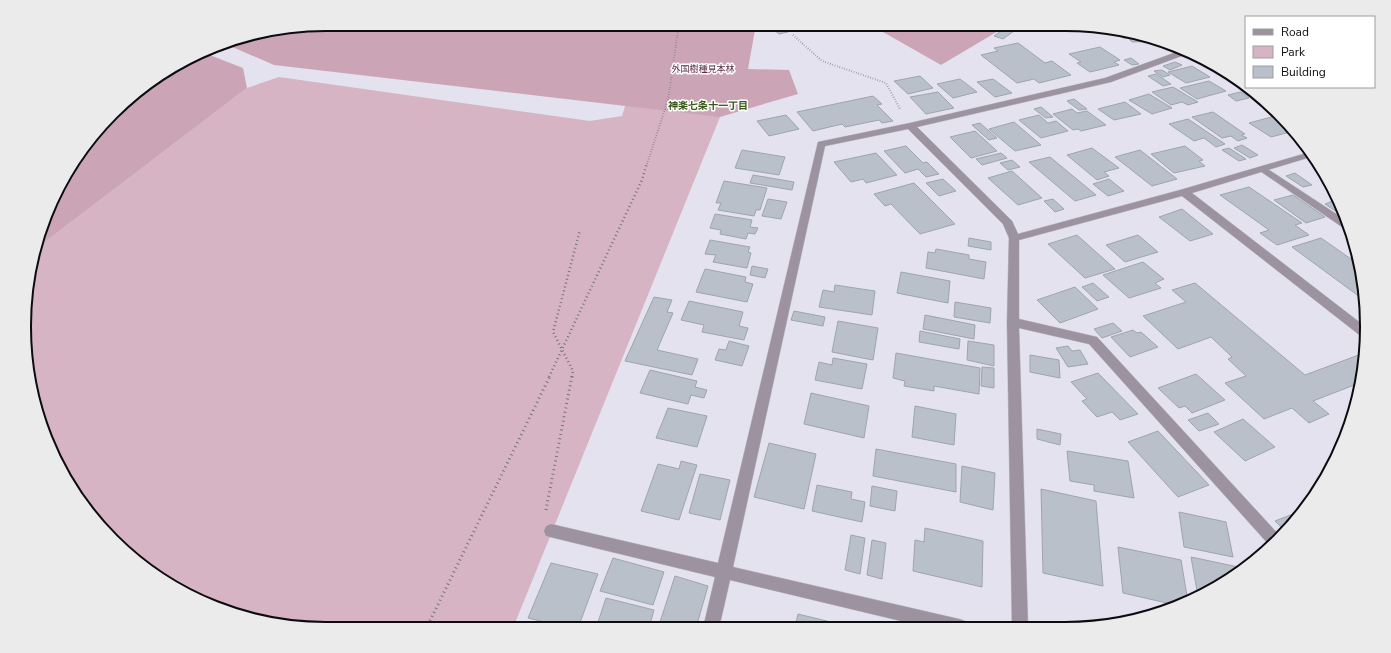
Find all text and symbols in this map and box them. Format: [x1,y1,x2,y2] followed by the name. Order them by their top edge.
[1245,16,1375,88] legend
[1281,24,1309,40] text: Road
[1281,44,1306,60] text: Park
[671,63,735,75] park label: 外国樹種見本林
[1281,64,1326,80] text: Building
[668,99,748,113] district label: 神楽七条十一丁目

